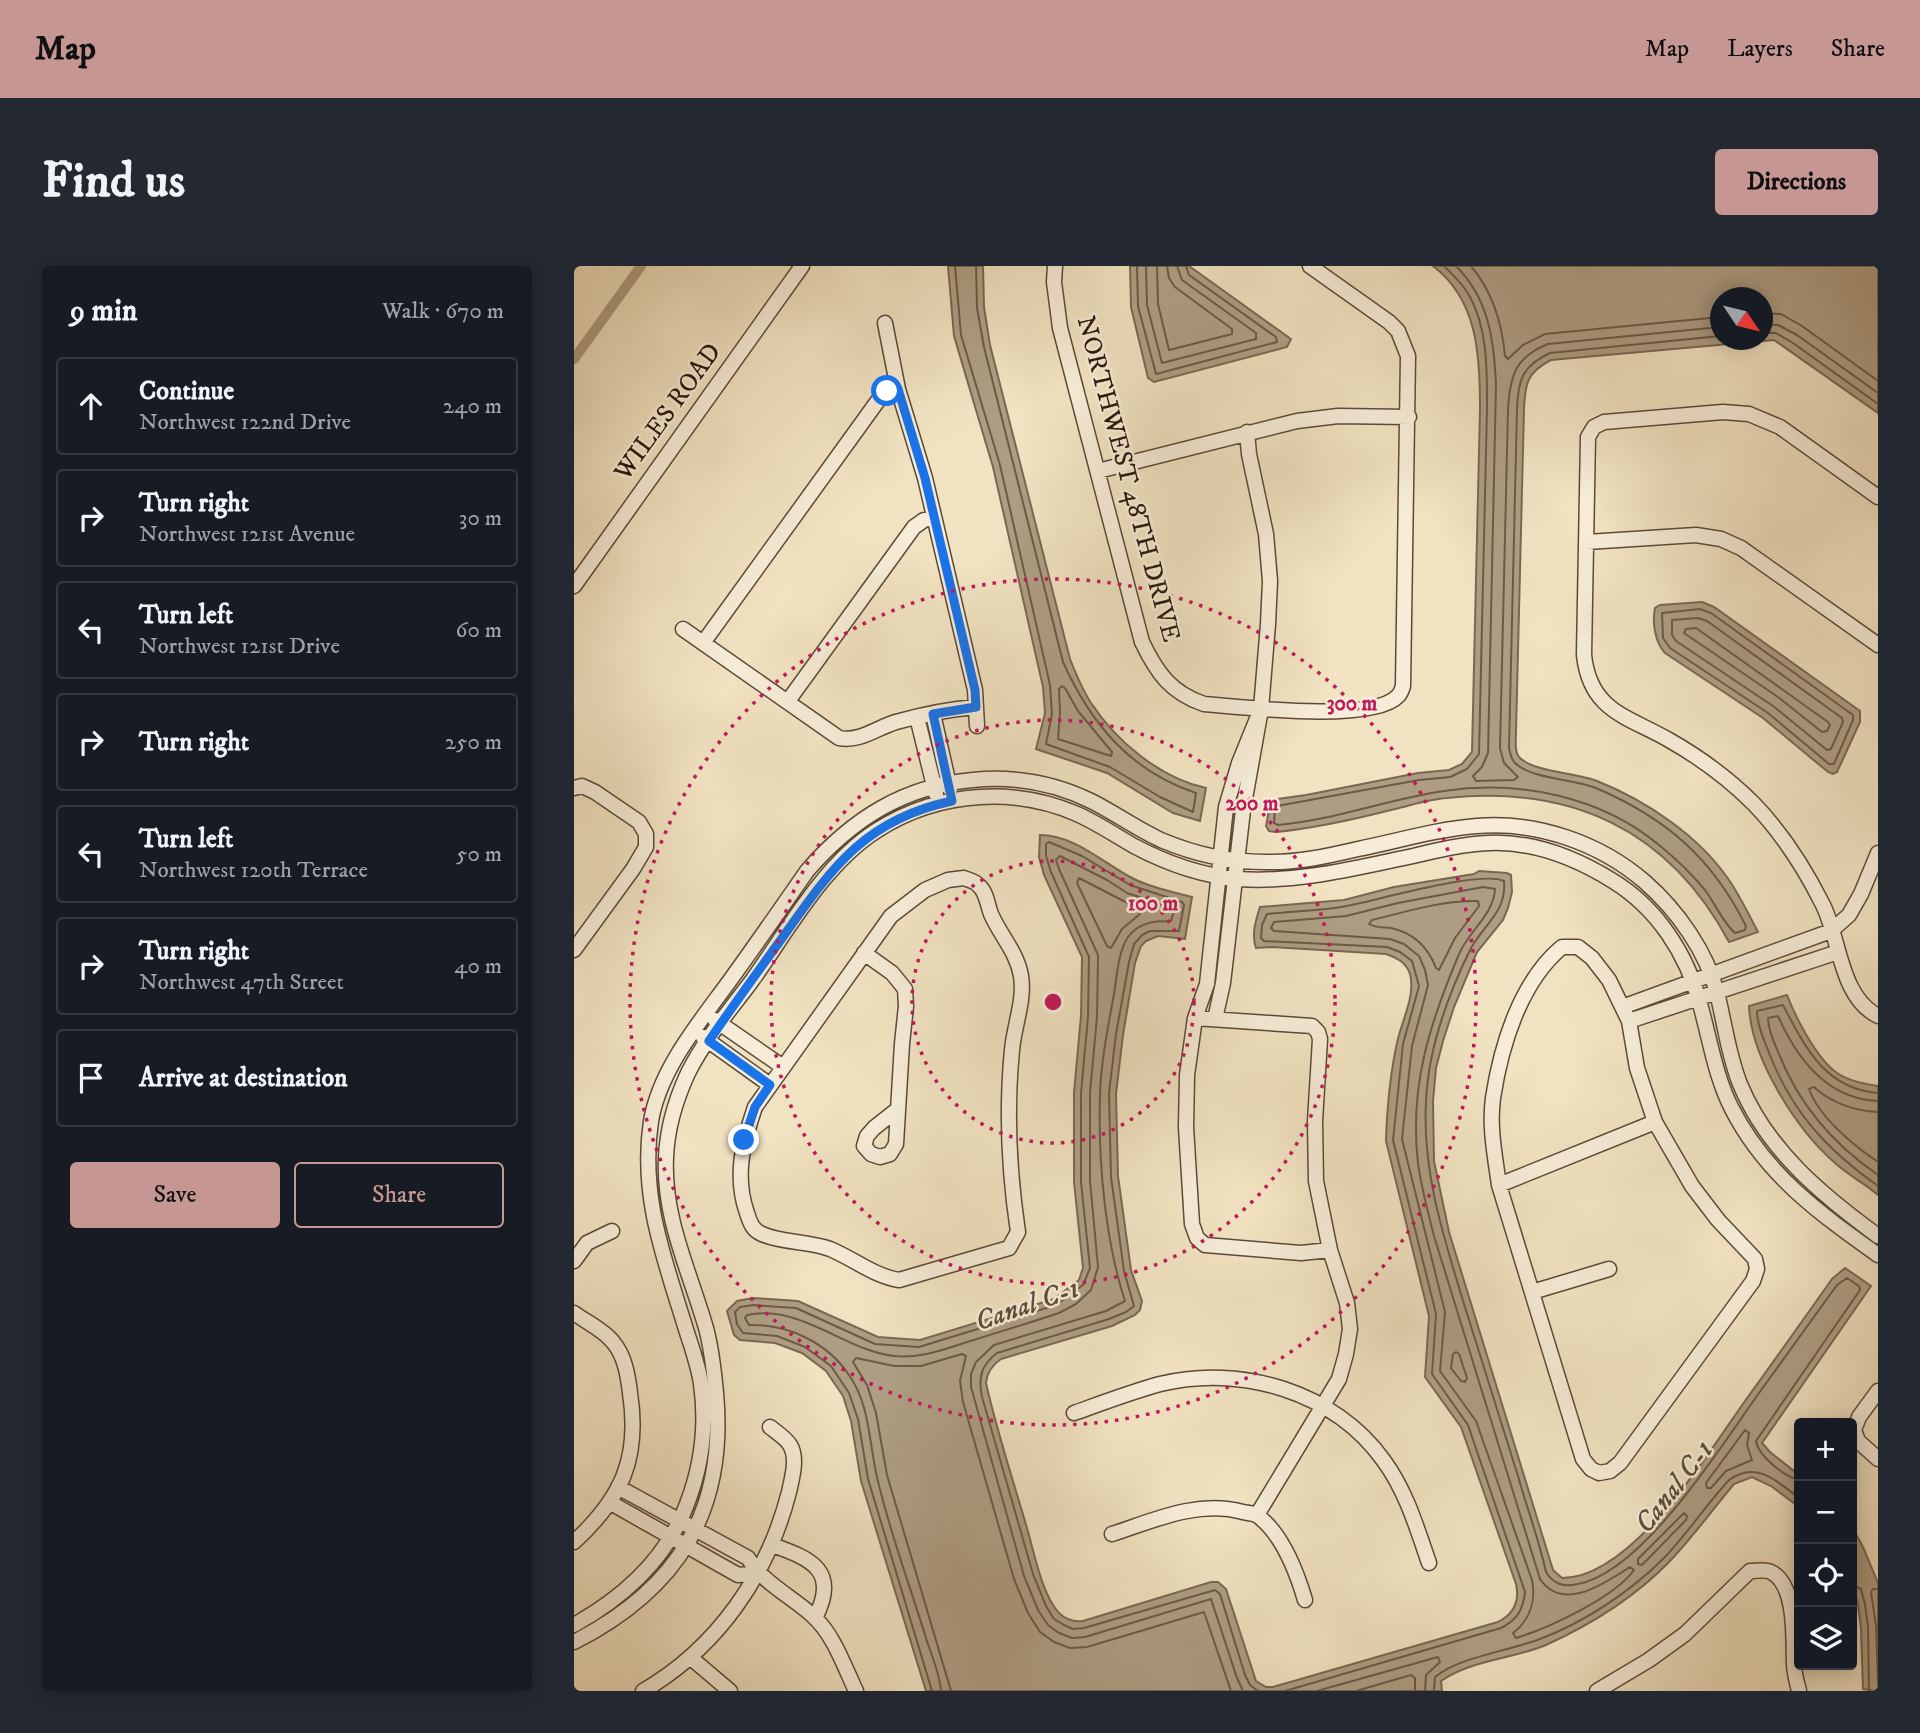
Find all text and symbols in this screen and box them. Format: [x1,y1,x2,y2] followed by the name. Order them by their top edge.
[35,29,96,70] text: Map
[1645,34,1689,64] text: Map
[1727,34,1793,64] text: Layers
[1831,34,1885,64] text: Share
[1715,149,1878,215] button: Directions
[42,151,185,213] text: Find us
[1710,287,1773,350] north arrow
[70,293,137,330] text: 9 min
[382,297,504,326] text: Walk · 670 m
[1069,312,1187,646] street label: NORTHWEST 48TH DRIVE
[606,337,729,488] street label: WILES ROAD
[139,375,234,408] text: Continue
[871,375,902,406] route start
[72,387,110,425] icon: ahead
[443,392,502,421] text: 240 m
[139,408,351,437] text: Northwest 122nd Drive
[139,487,249,520] text: Turn right
[72,499,110,537] icon: right
[459,504,502,533] text: 30 m
[139,520,355,549] text: Northwest 121st Avenue
[139,599,233,632] text: Turn left
[72,611,110,649] icon: left
[455,616,502,645] text: 60 m
[139,632,340,661] text: Northwest 121st Drive
[1327,691,1378,717] text: 300 m
[72,723,110,761] icon: right
[139,726,249,759] text: Turn right
[445,728,502,757] text: 250 m
[1225,791,1279,817] text: 200 m
[139,823,233,856] text: Turn left
[72,835,110,873] icon: left
[456,840,502,869] text: 50 m
[139,856,368,885] text: Northwest 120th Terrace
[1128,891,1178,917] text: 100 m
[139,935,249,968] text: Turn right
[72,947,110,985] icon: right
[454,952,502,981] text: 40 m
[139,968,344,997] text: Northwest 47th Street
[1041,990,1065,1014] centre of rings
[72,1059,110,1097] icon: arrive
[139,1062,348,1095] text: Arrive at destination
[728,1124,759,1155] route end
[70,1162,280,1228] button: Save
[294,1162,504,1228] button: Share
[970,1271,1084,1339] water label: Canal C-1
[1794,1418,1857,1670] map controls
[1794,1418,1857,1481] button: +
[1627,1434,1721,1540] water label: Canal C-1
[1794,1481,1857,1544] button: −
[1794,1544,1857,1607] button: locate
[1794,1607,1857,1670] button: layers

